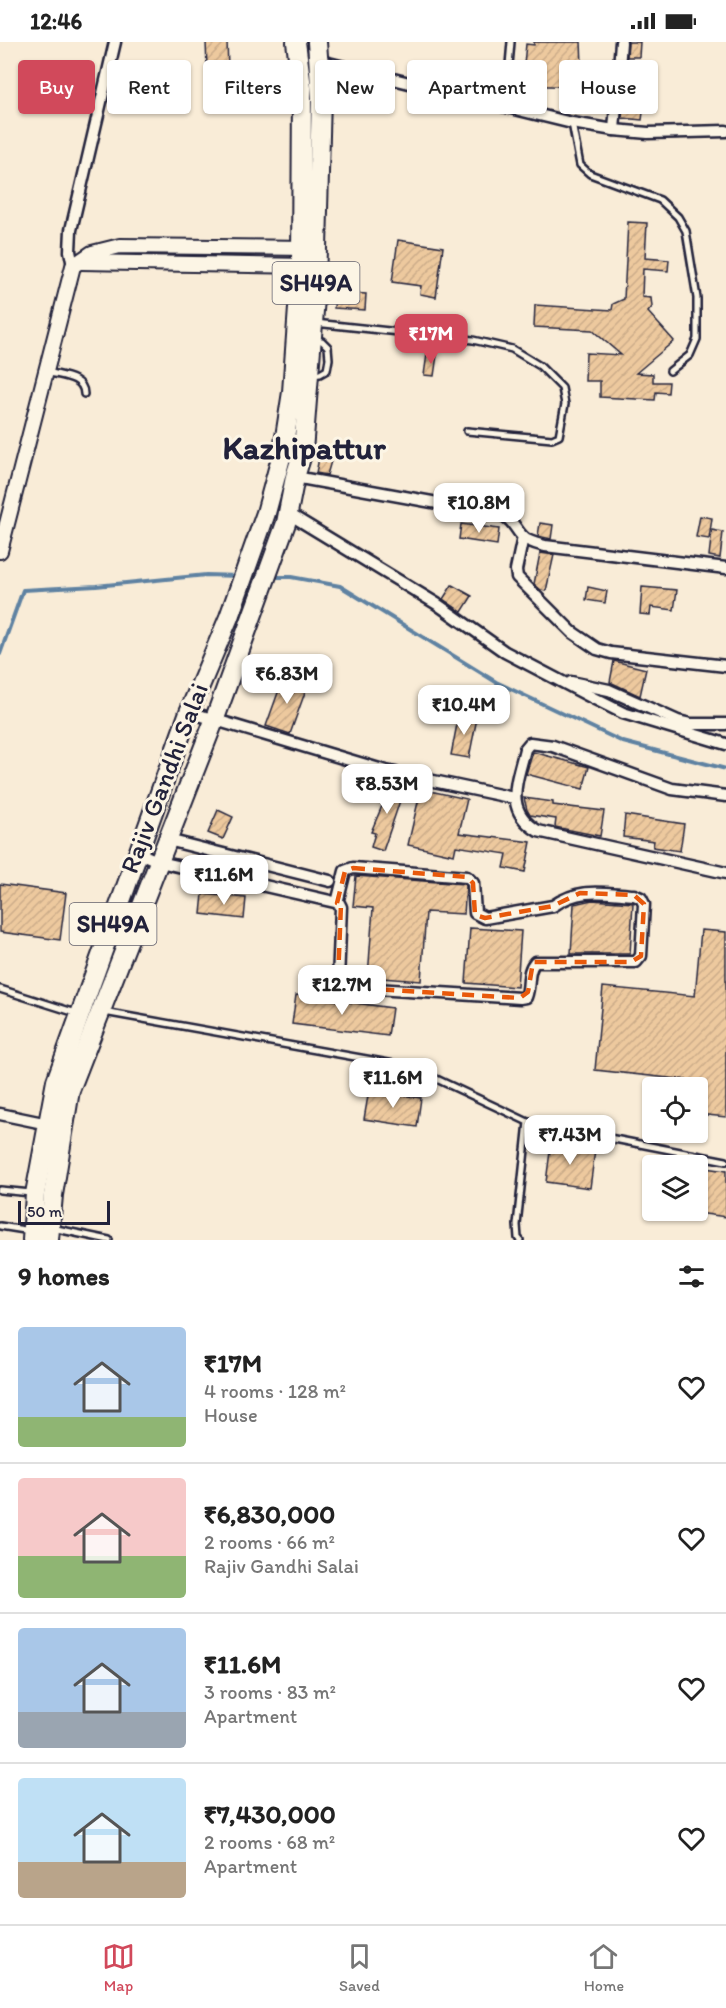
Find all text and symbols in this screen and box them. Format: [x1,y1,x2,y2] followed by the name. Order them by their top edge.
[30,8,82,35] text: 12:46
[18,60,95,114] chip: Buy
[107,60,191,114] chip: Rent
[203,60,303,114] chip: Filters
[315,60,395,114] chip: New
[407,60,547,114] chip: Apartment
[559,60,658,114] chip: House
[272,262,360,304] road number: SH49A
[395,314,467,365] pin: ₹17M
[409,321,453,345] text: ₹17M
[222,429,387,467] district label: Kazhipattur
[430,483,528,534] pin: ₹10.8M
[448,490,510,514] text: ₹10.8M
[238,654,336,705] pin: ₹6.83M
[256,661,318,685] text: ₹6.83M
[113,678,215,878] street label: Rajiv Gandhi Salai
[415,685,513,736] pin: ₹10.4M
[432,692,496,716] text: ₹10.4M
[338,764,436,815] pin: ₹8.53M
[356,771,418,795] text: ₹8.53M
[175,855,273,906] pin: ₹11.6M
[194,862,254,886] text: ₹11.6M
[70,903,156,945] road number: SH49A
[293,965,391,1016] pin: ₹12.7M
[312,972,372,996] text: ₹12.7M
[344,1058,442,1109] pin: ₹11.6M
[363,1065,423,1089] text: ₹11.6M
[642,1077,708,1221] map controls
[642,1077,708,1143] button: locate
[521,1115,619,1166] pin: ₹7.43M
[538,1122,602,1146] text: ₹7.43M
[642,1155,708,1221] button: layers
[18,1198,110,1226] scale bar
[27,1202,62,1221] text: 50 m
[18,1260,110,1292] text: 9 homes
[675,1260,708,1293] icon: filters
[204,1347,262,1379] text: ₹17M
[66,1351,138,1423] icon: home
[675,1371,708,1404] icon: heart
[204,1379,346,1403] text: 4 rooms · 128 m²
[204,1403,258,1427] text: House
[204,1498,335,1530] text: ₹6,830,000
[66,1502,138,1574] icon: home
[675,1522,708,1555] icon: heart
[204,1530,335,1554] text: 2 rooms · 66 m²
[204,1554,359,1578] text: Rajiv Gandhi Salai
[204,1648,281,1680] text: ₹11.6M
[66,1652,138,1724] icon: home
[675,1672,708,1705] icon: heart
[204,1680,336,1704] text: 3 rooms · 83 m²
[204,1704,297,1728] text: Apartment
[204,1798,336,1830] text: ₹7,430,000
[66,1802,138,1874] icon: home
[675,1822,708,1855] icon: heart
[204,1830,335,1854] text: 2 rooms · 68 m²
[204,1854,297,1878] text: Apartment
[102,1940,135,1995] tab: Map
[339,1940,380,1995] tab: Saved
[584,1940,624,1995] tab: Home

